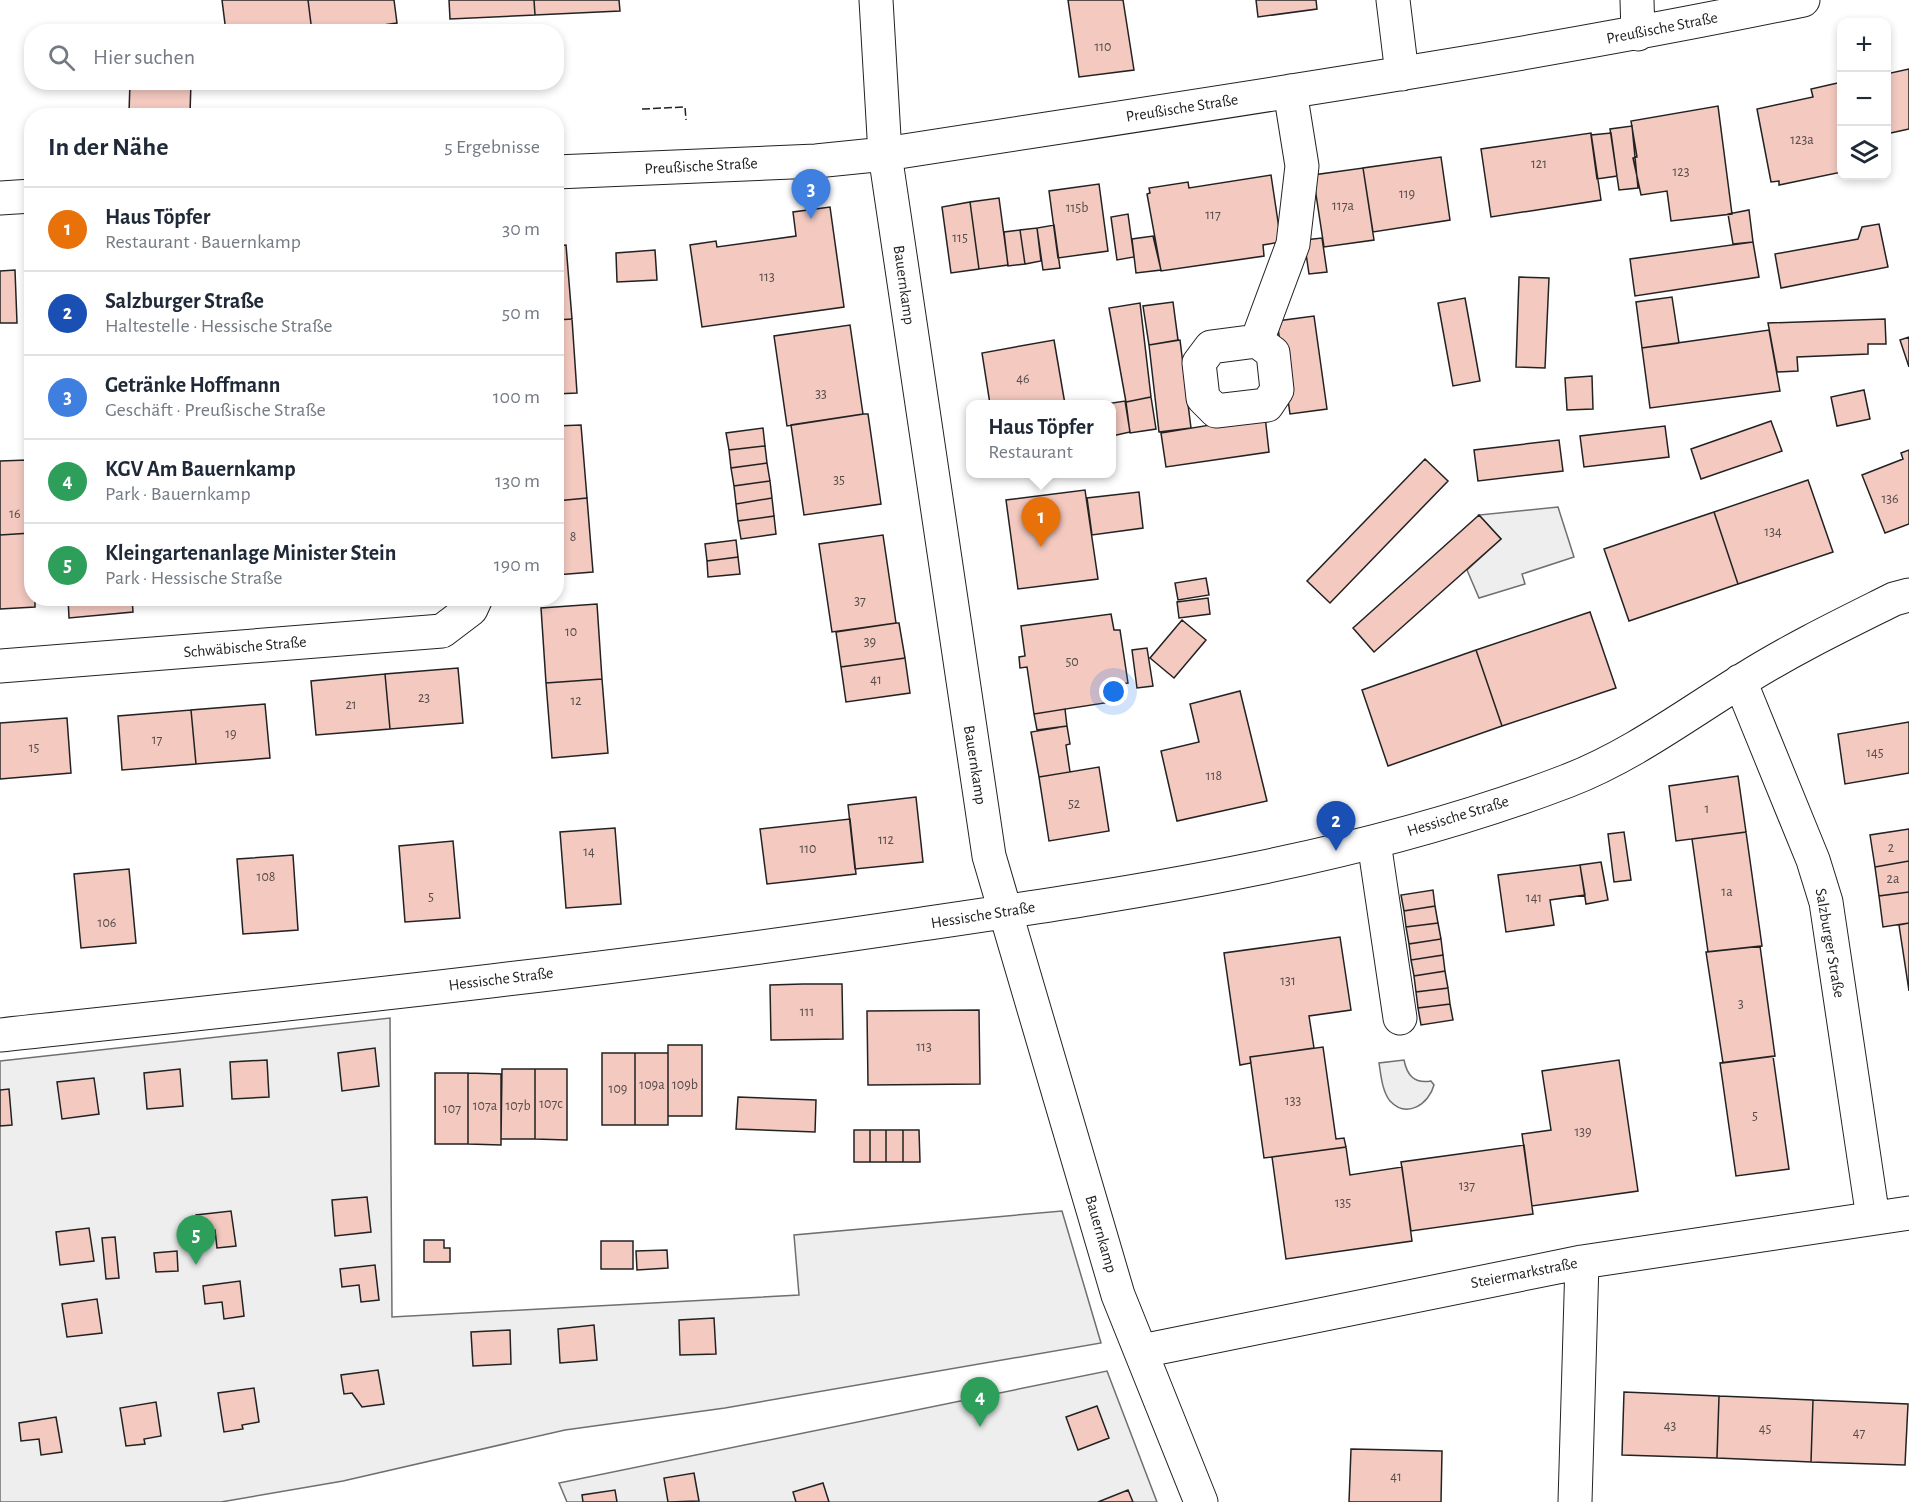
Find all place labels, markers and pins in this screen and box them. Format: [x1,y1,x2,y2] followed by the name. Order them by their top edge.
[792,170,830,219] pin: 3
[1022,498,1060,547] pin: 1
[1316,802,1356,851] pin: 2
[176,1216,216,1265] pin: 5
[960,1378,1000,1427] pin: 4

